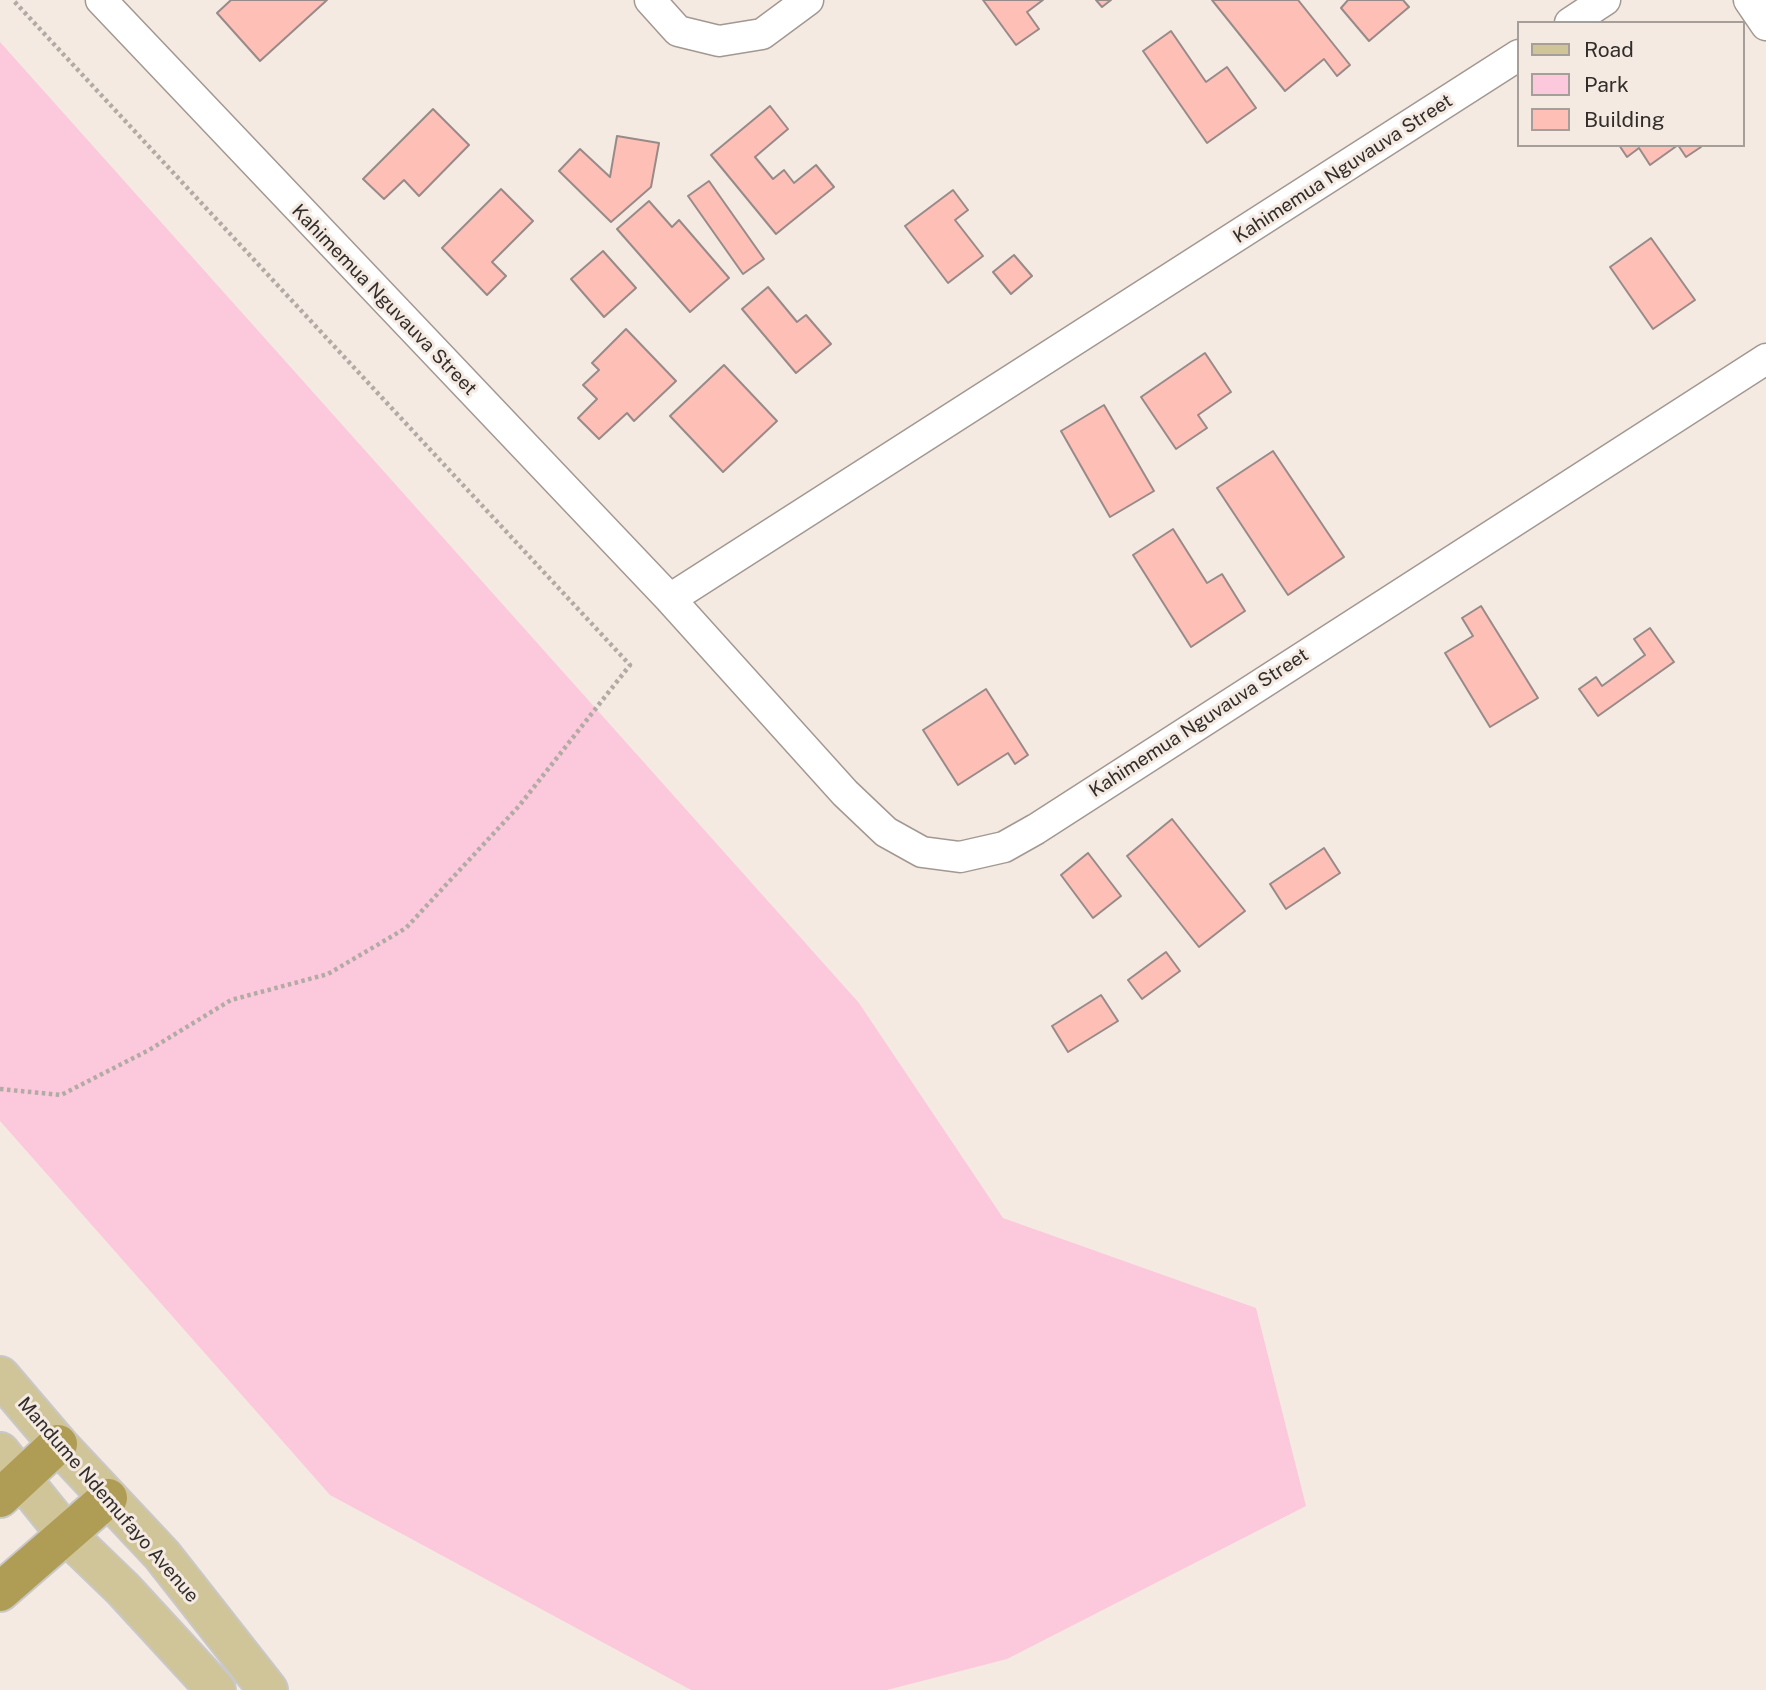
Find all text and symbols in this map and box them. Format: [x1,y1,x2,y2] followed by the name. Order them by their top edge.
[1518,21,1745,147] legend
[1584,37,1634,62] text: Road
[1584,72,1629,97] text: Park
[1229,90,1457,248] street label: Kahimemua Nguvauva Street
[1584,107,1665,132] text: Building
[287,200,481,400] street label: Kahimemua Nguvauva Street
[1085,644,1313,802] street label: Kahimemua Nguvauva Street
[13,1393,203,1607] street label: Mandume Ndemufayo Avenue

